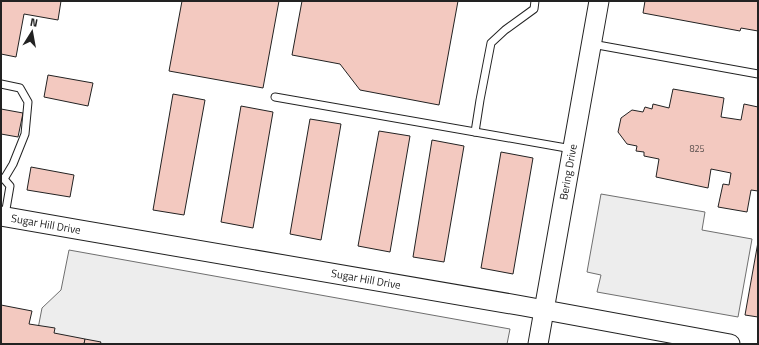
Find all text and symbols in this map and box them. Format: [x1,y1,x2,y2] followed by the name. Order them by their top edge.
[12,12,52,52] north arrow
[29,14,39,31] text: N
[555,142,581,201] street label: Bering Drive
[689,142,705,155] house number: 825
[10,210,83,238] street label: Sugar Hill Drive
[330,265,403,293] street label: Sugar Hill Drive

